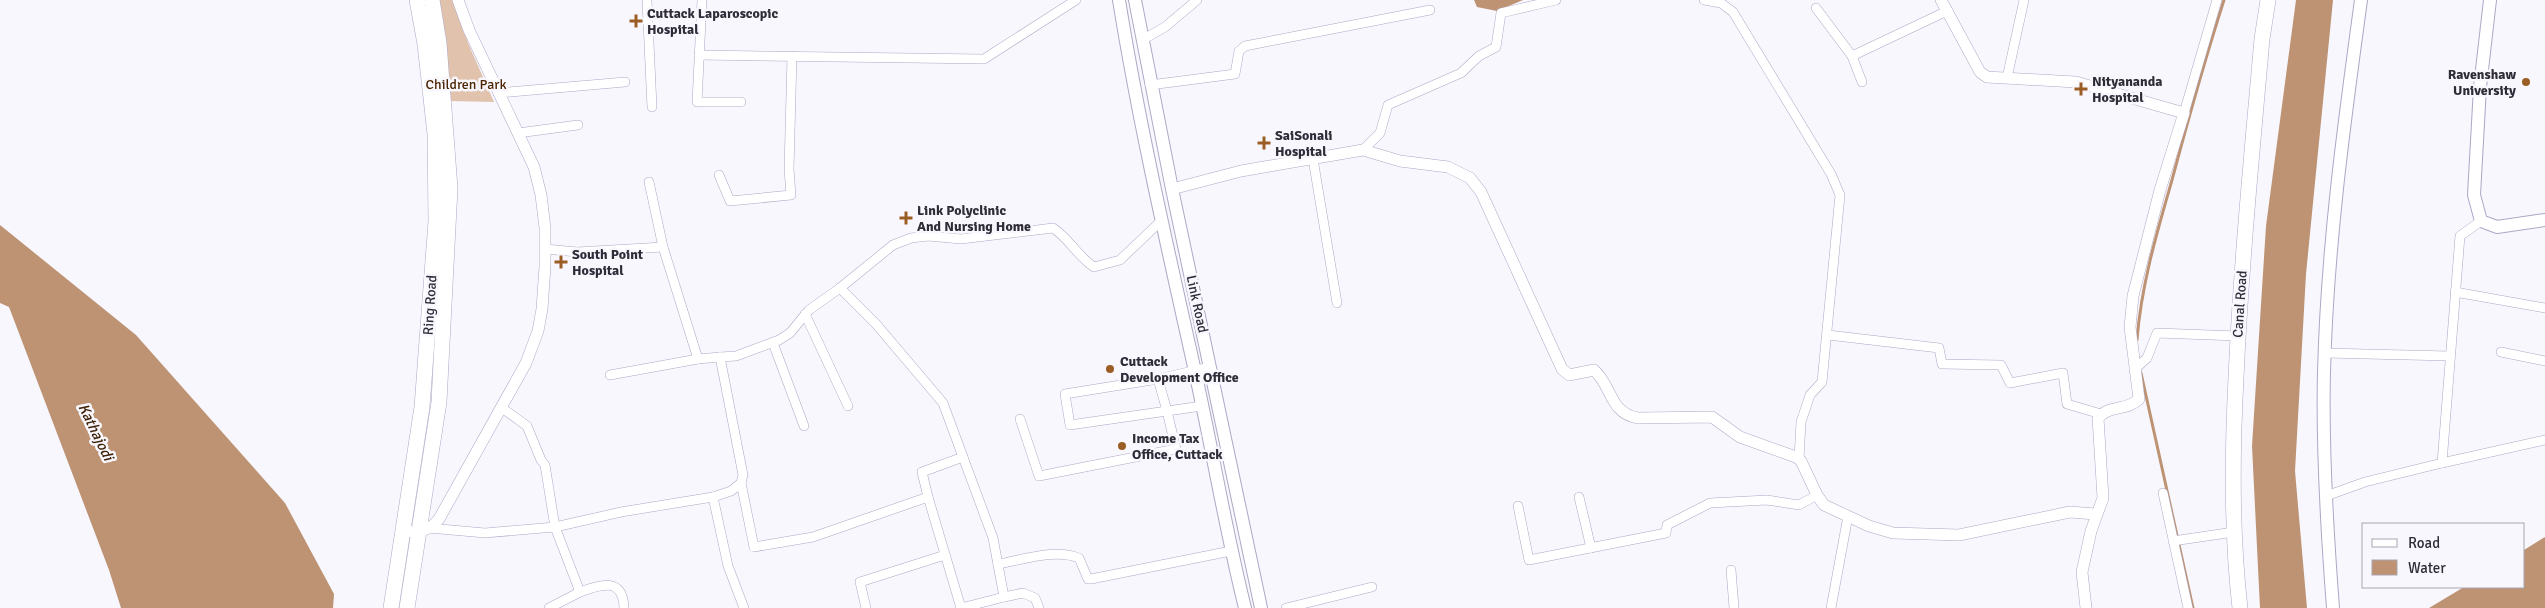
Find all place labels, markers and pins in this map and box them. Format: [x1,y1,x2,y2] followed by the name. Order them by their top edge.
[647,5,778,38] place label: Cuttack Laparoscopic Hospital
[629,14,643,28] marker: Cuttack Laparoscopic Hospital
[2448,66,2516,99] place label: Ravenshaw University
[2092,73,2162,106] place label: Nityananda Hospital
[2520,76,2532,88] marker: Ravenshaw University
[2074,82,2088,96] marker: Nityananda Hospital
[1275,127,1333,160] place label: SaiSonali Hospital
[1257,136,1271,150] marker: SaiSonali Hospital
[917,202,1031,235] place label: Link Polyclinic And Nursing Home
[899,211,913,225] marker: Link Polyclinic And Nursing Home
[572,246,644,279] place label: South Point Hospital
[554,255,568,269] marker: South Point Hospital
[1120,353,1239,386] place label: Cuttack Development Office
[1104,363,1116,375] marker: Cuttack Development Office
[1132,430,1223,463] place label: Income Tax Office, Cuttack
[1116,440,1128,452] marker: Income Tax Office, Cuttack

